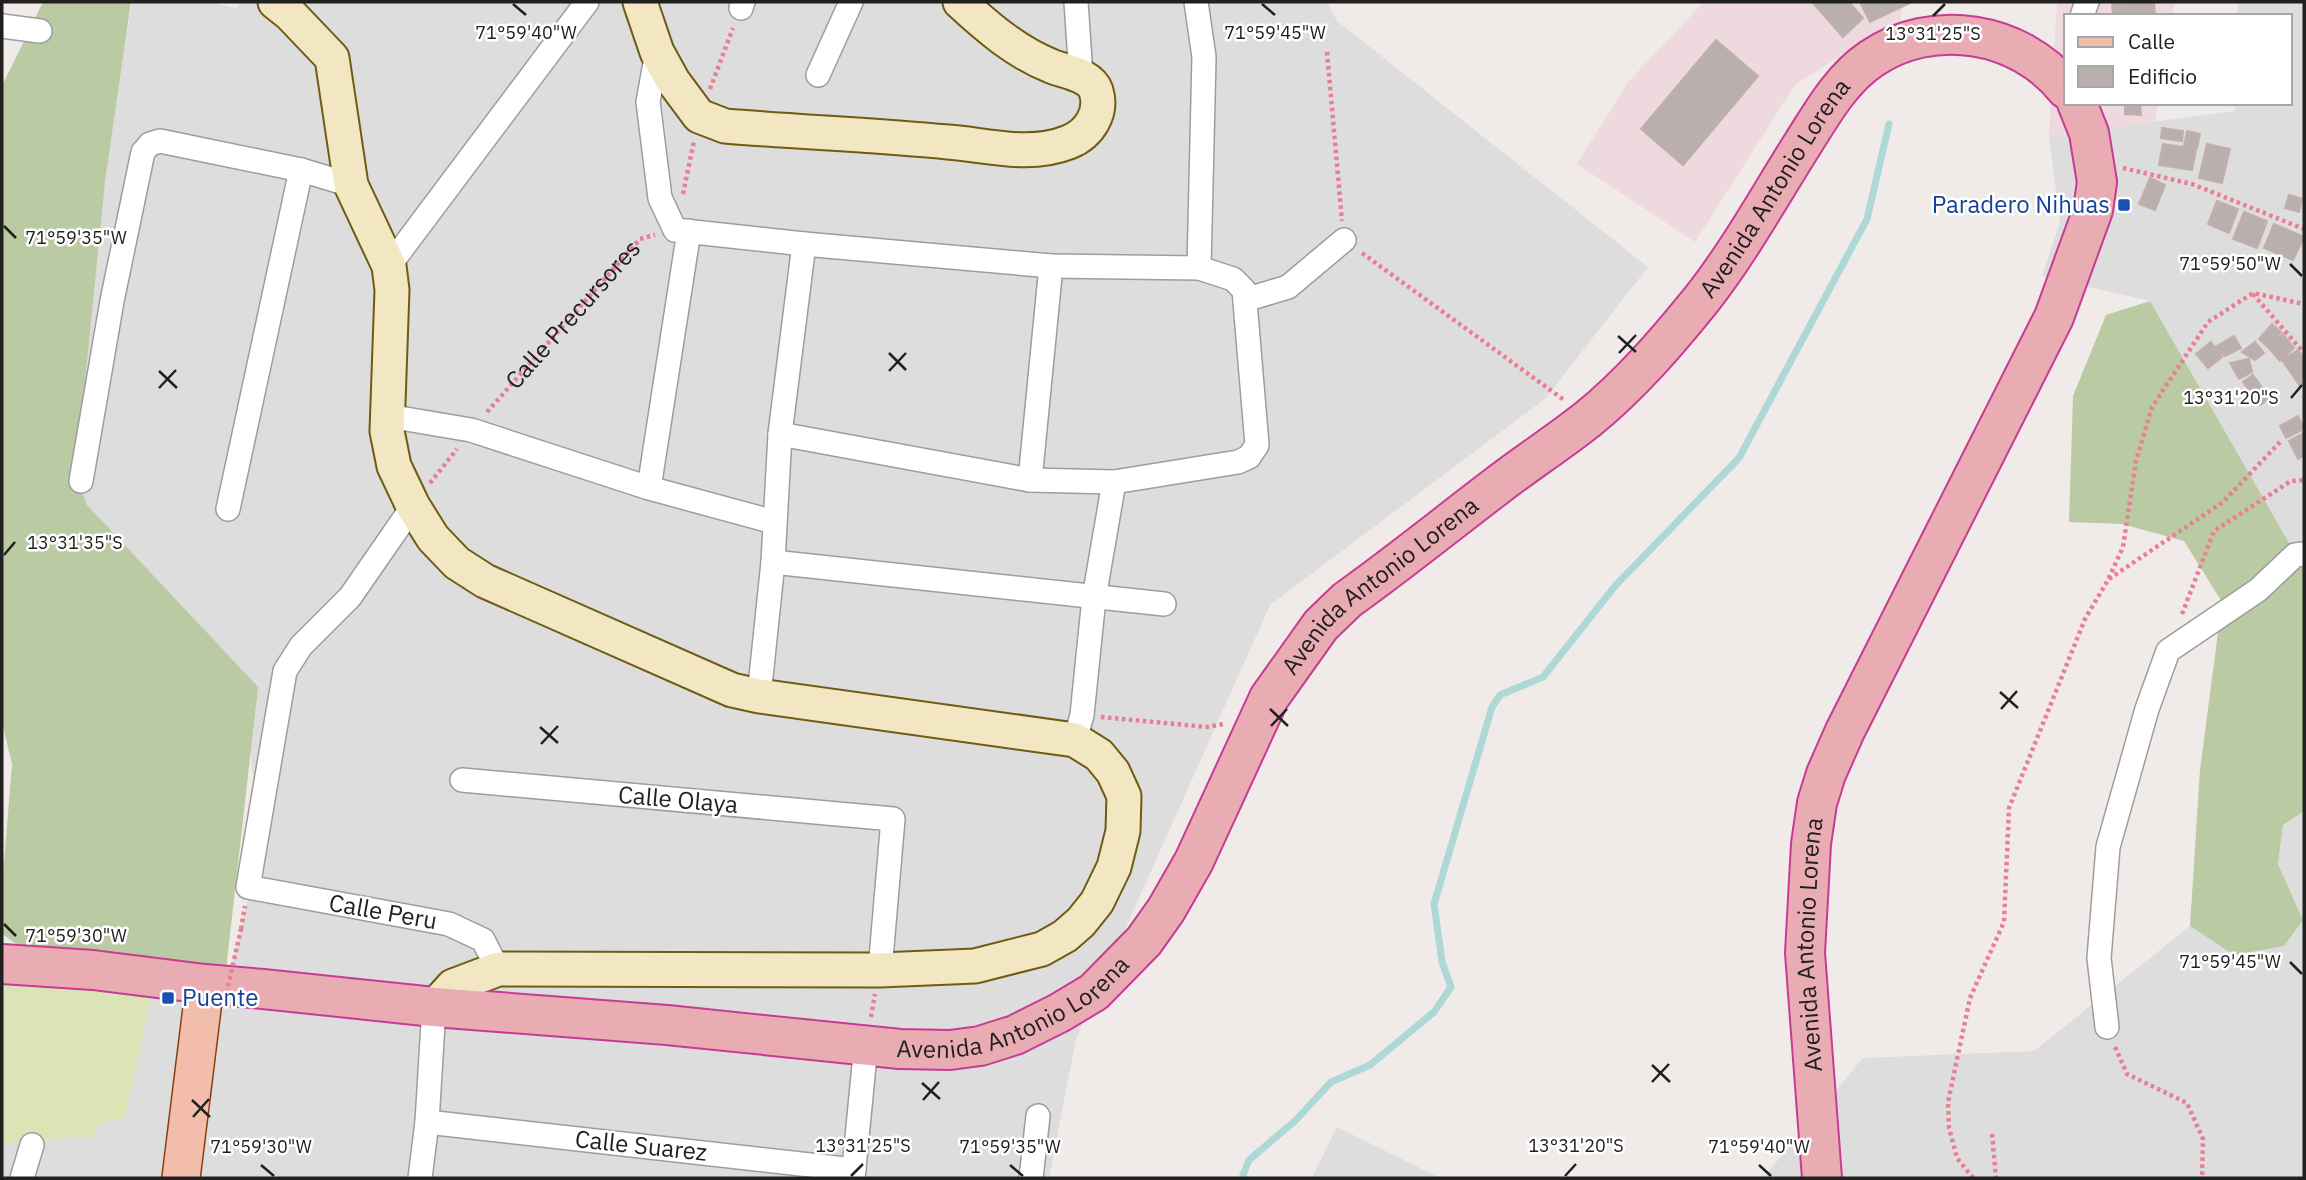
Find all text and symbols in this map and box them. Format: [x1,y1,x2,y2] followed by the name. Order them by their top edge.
[2064,14,2292,105] legend
[475,21,577,44] text: 71°59'40"W
[1224,21,1326,44] text: 71°59'45"W
[1885,22,1981,45] text: 13°31'25"S
[2128,27,2175,55] text: Calle
[2128,62,2197,90] text: Edificio
[1691,71,1857,304] street label: Avenida Antonio Lorena
[1932,188,2110,220] place label: Paradero Nihuas
[2116,197,2132,213] marker: Paradero Nihuas
[25,226,127,249] text: 71°59'35"W
[498,233,647,395] street label: Calle Precursores
[2179,252,2281,275] text: 71°59'50"W
[2183,386,2279,409] text: 13°31'20"S
[1274,489,1485,681] street label: Avenida Antonio Lorena
[27,531,123,554] text: 13°31'35"S
[617,778,740,820] street label: Calle Olaya
[1788,815,1830,1073] street label: Avenida Antonio Lorena
[327,886,440,936] street label: Calle Peru
[25,924,127,947] text: 71°59'30"W
[896,948,1136,1065] street label: Avenida Antonio Lorena
[2179,950,2281,973] text: 71°59'45"W
[182,981,259,1013] place label: Puente
[160,990,176,1006] marker: Puente
[573,1122,709,1168] street label: Calle Suarez
[815,1134,911,1157] text: 13°31'25"S
[1528,1134,1624,1157] text: 13°31'20"S
[210,1135,312,1158] text: 71°59'30"W
[959,1135,1061,1158] text: 71°59'35"W
[1708,1135,1810,1158] text: 71°59'40"W

